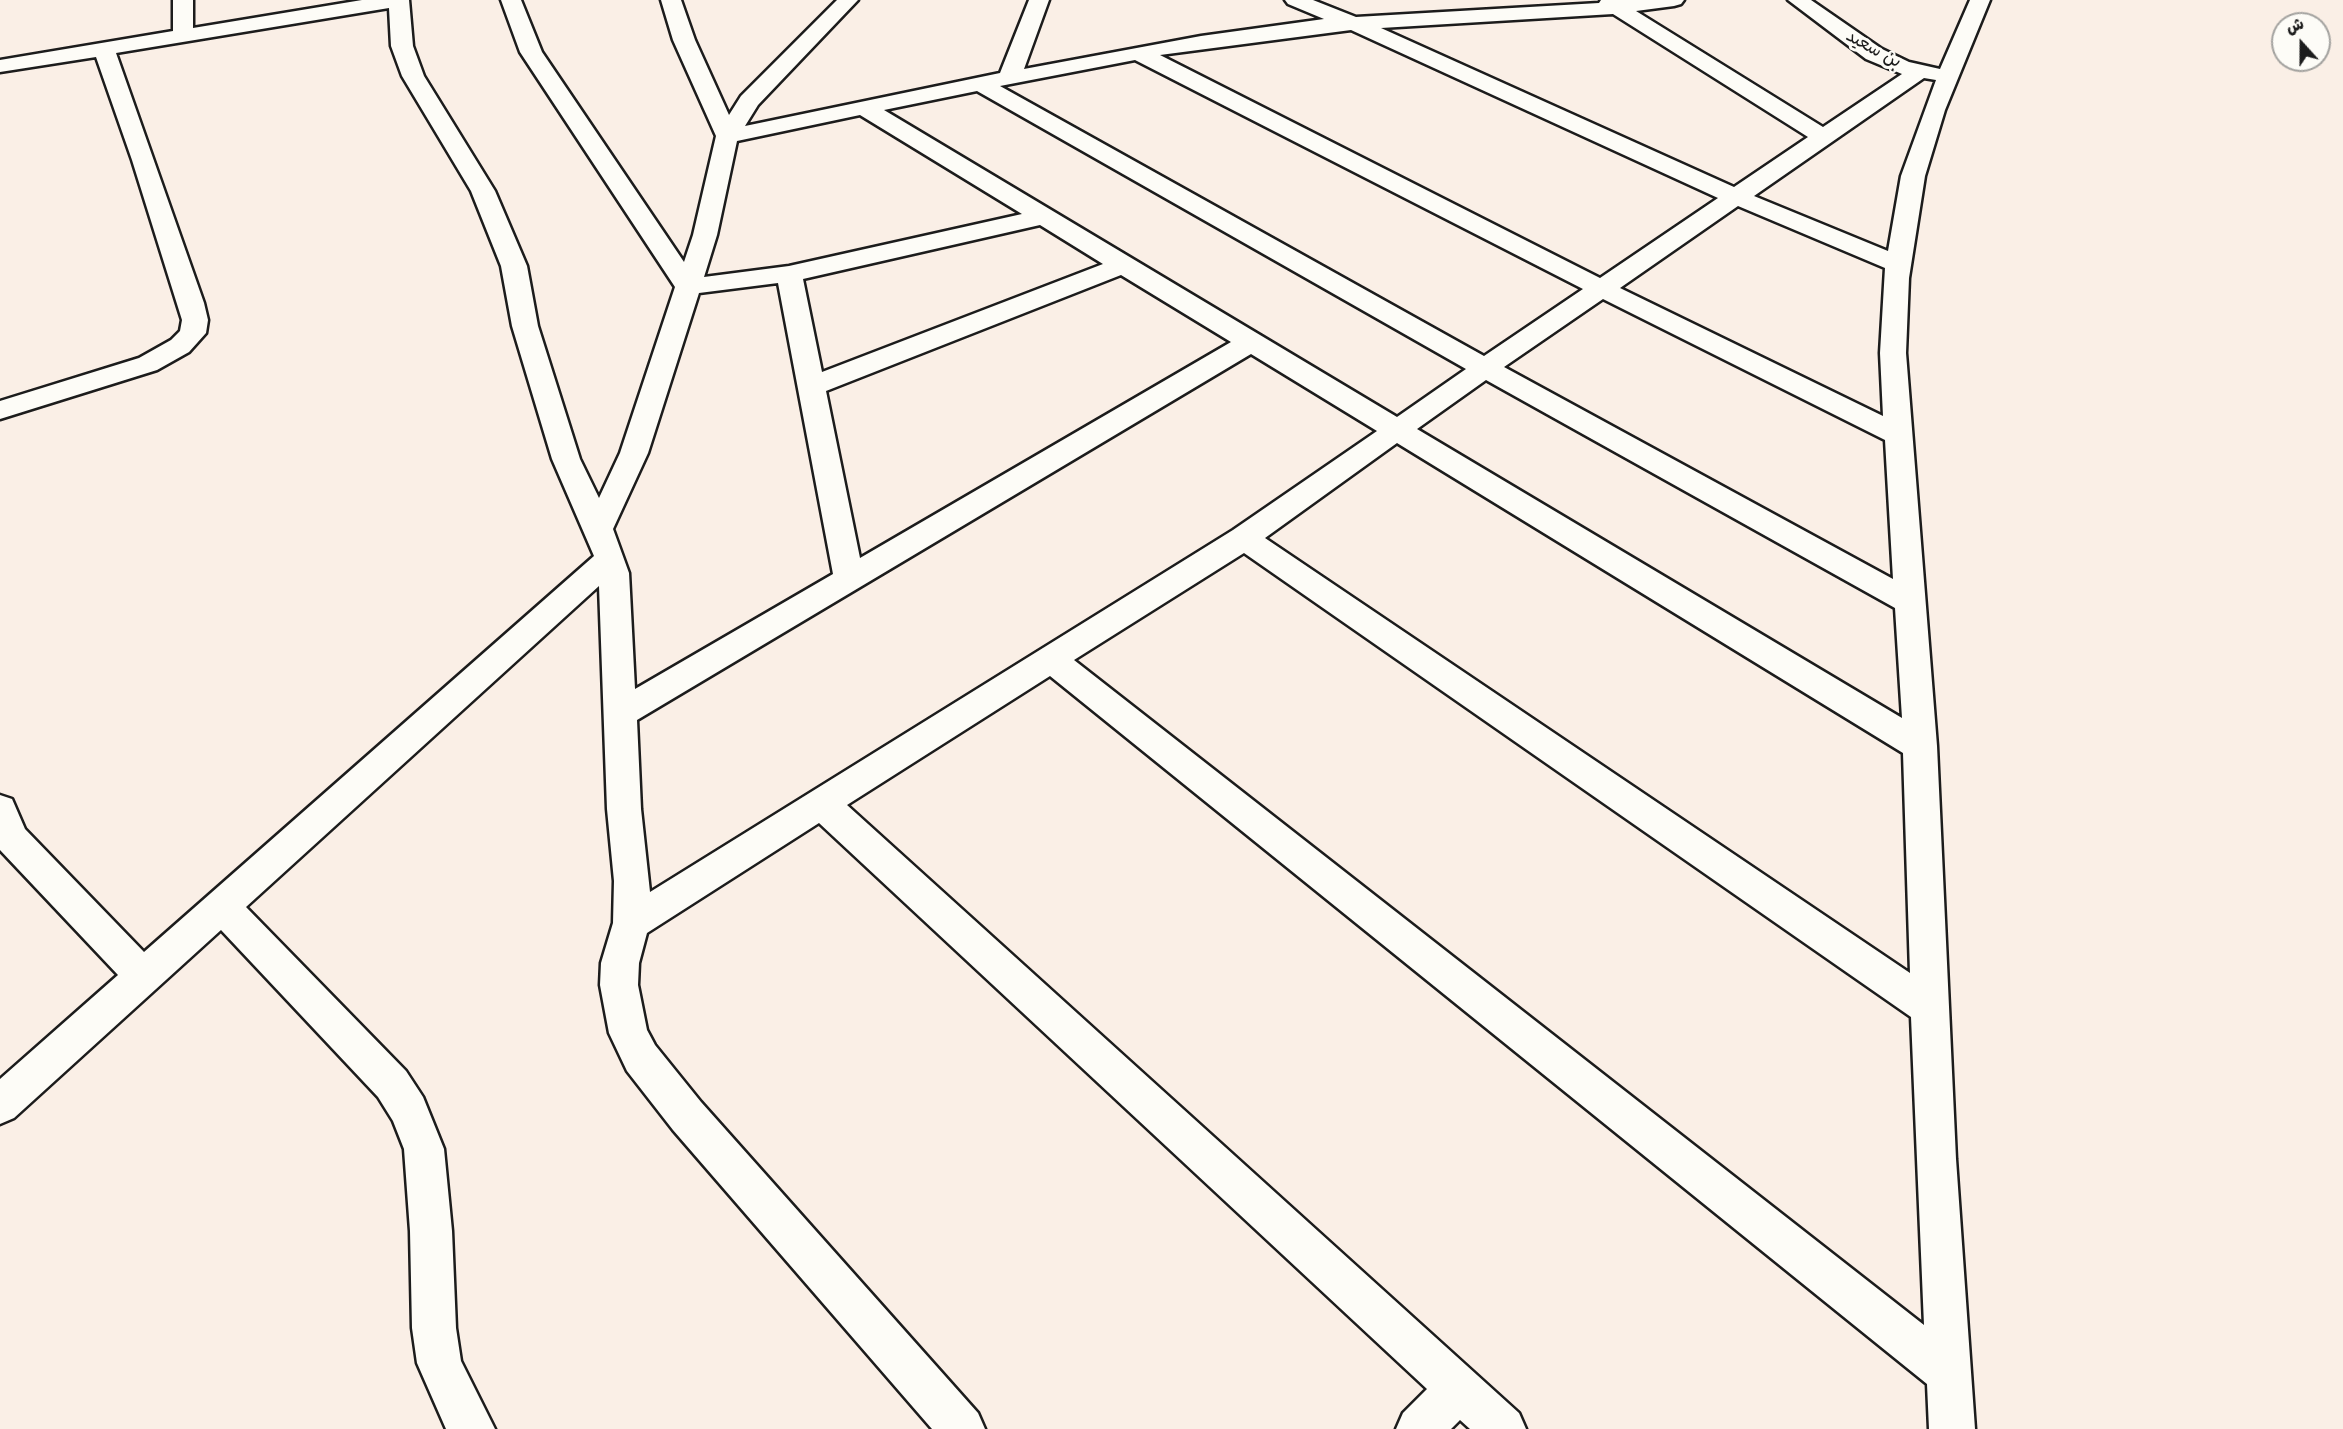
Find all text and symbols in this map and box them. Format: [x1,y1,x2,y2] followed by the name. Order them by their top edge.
[2271,12,2331,72] north arrow
[2283,14,2307,40] text: ش
[1841,26,1905,74] street label: بن سعيد

